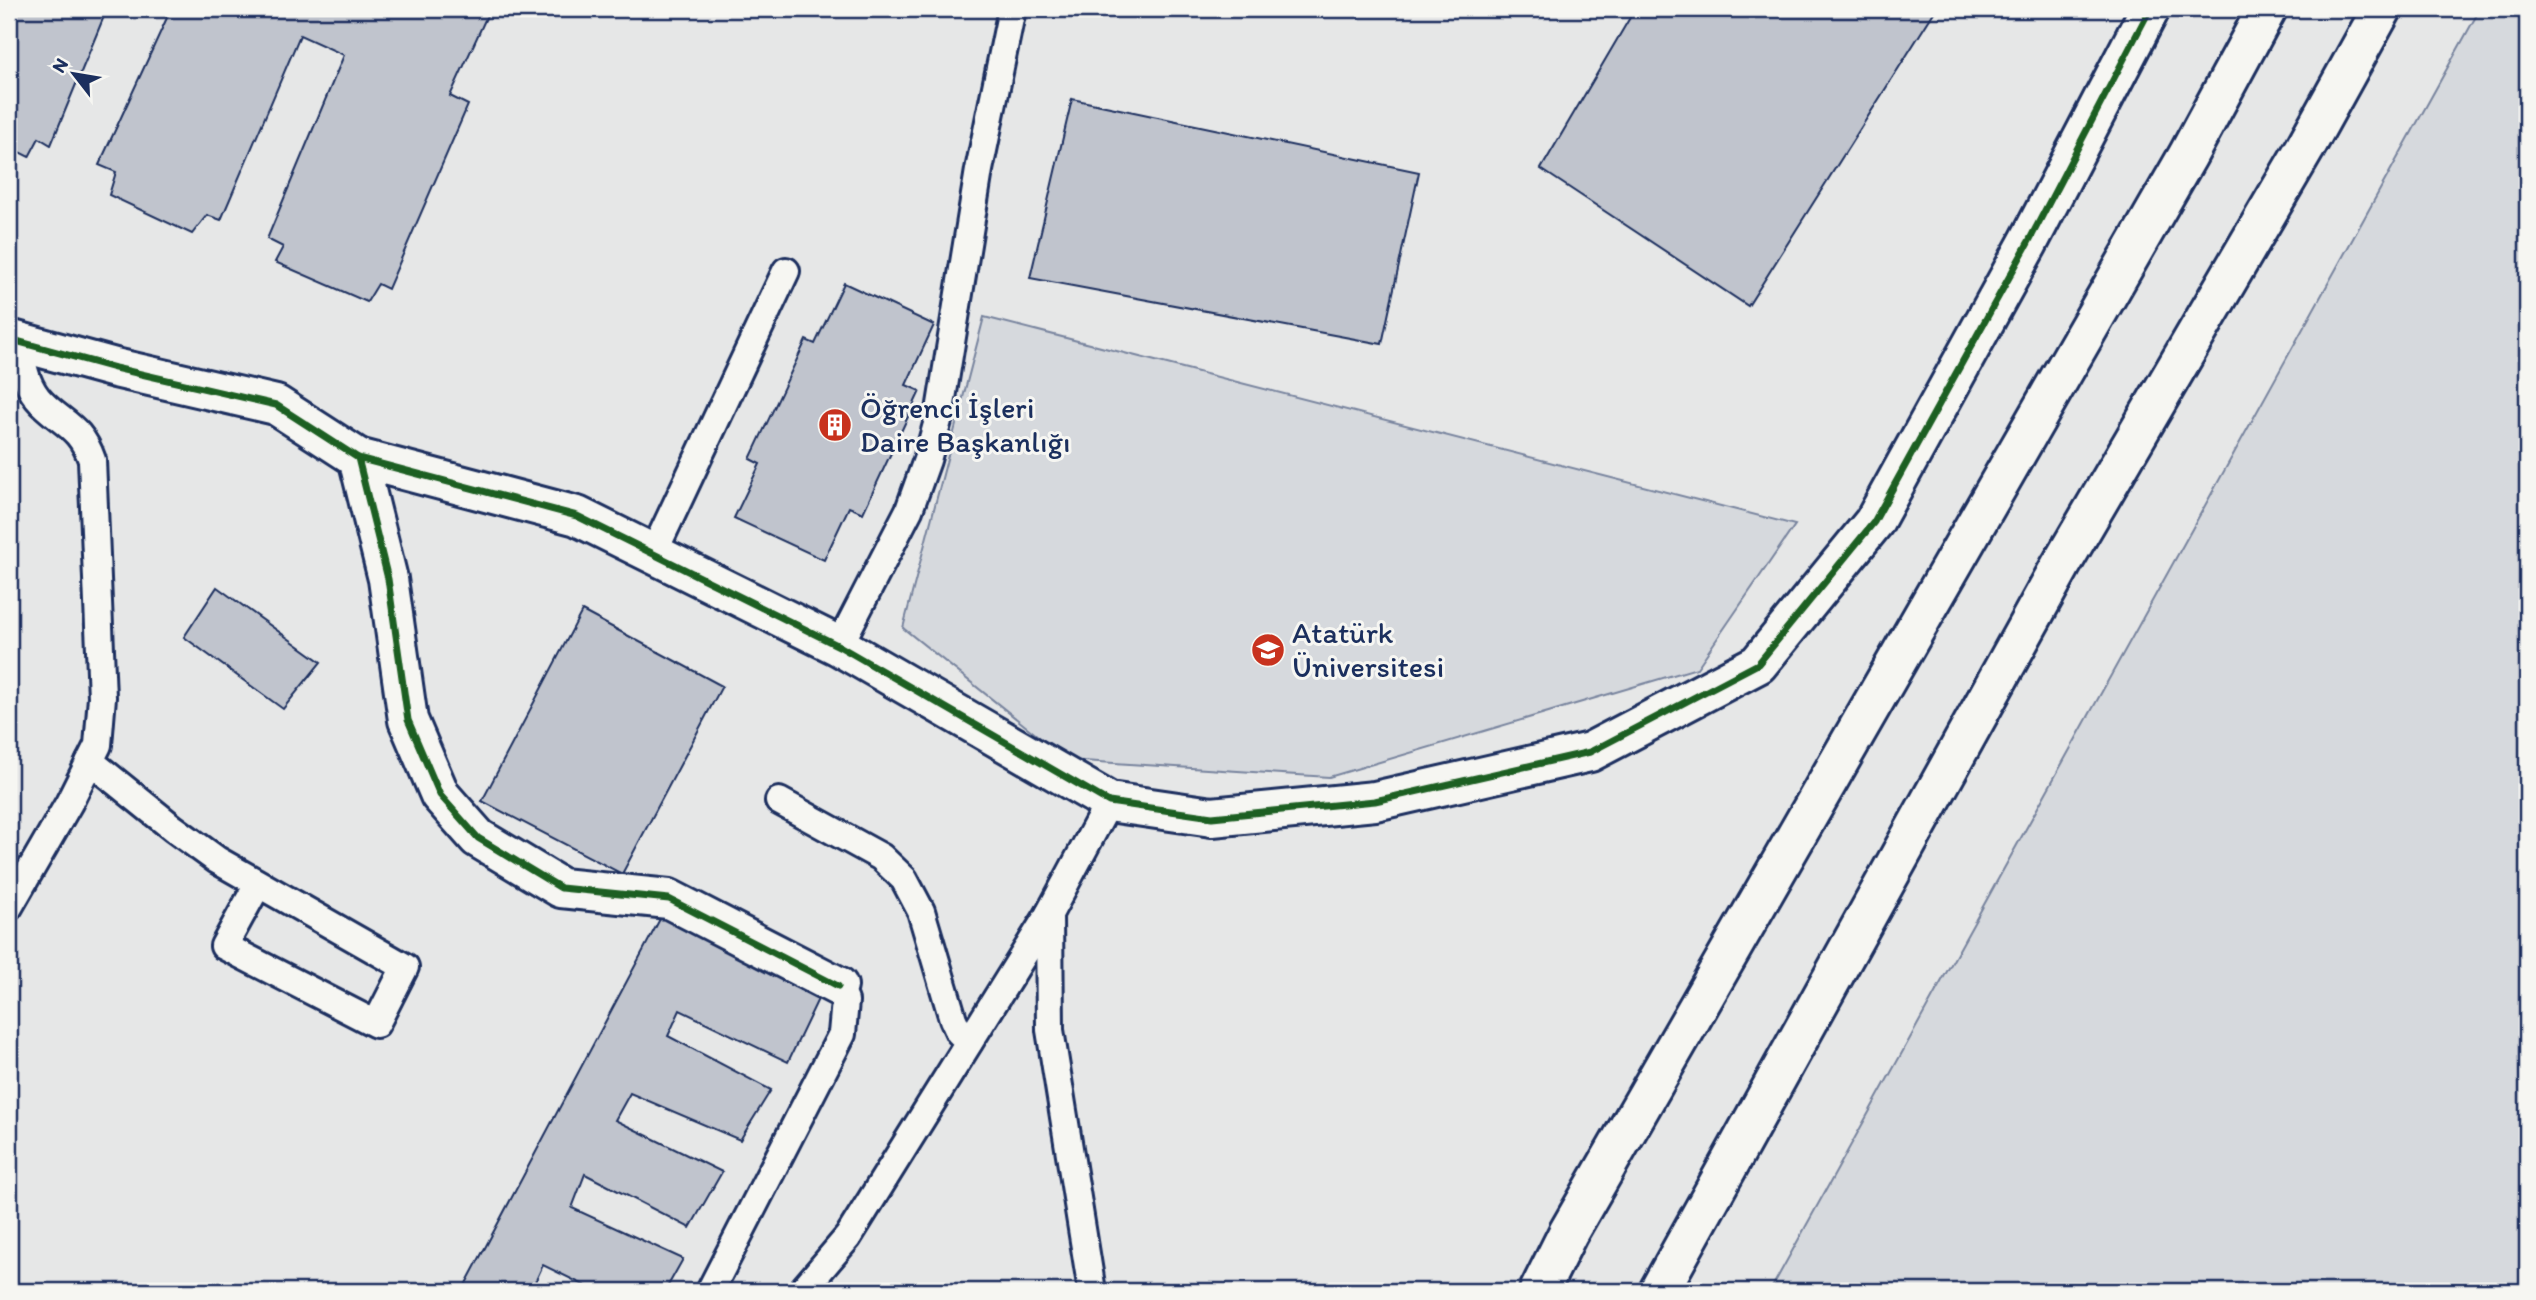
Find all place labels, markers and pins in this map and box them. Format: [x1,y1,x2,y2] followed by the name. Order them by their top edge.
[860,389,1071,460] place label: Öğrenci İşleri Daire Başkanlığı
[816,406,854,444] building icon: Öğrenci İşleri Daire Başkanlığı
[1292,614,1444,685] place label: Atatürk Üniversitesi
[1249,631,1287,669] school or university icon: Atatürk Üniversitesi

